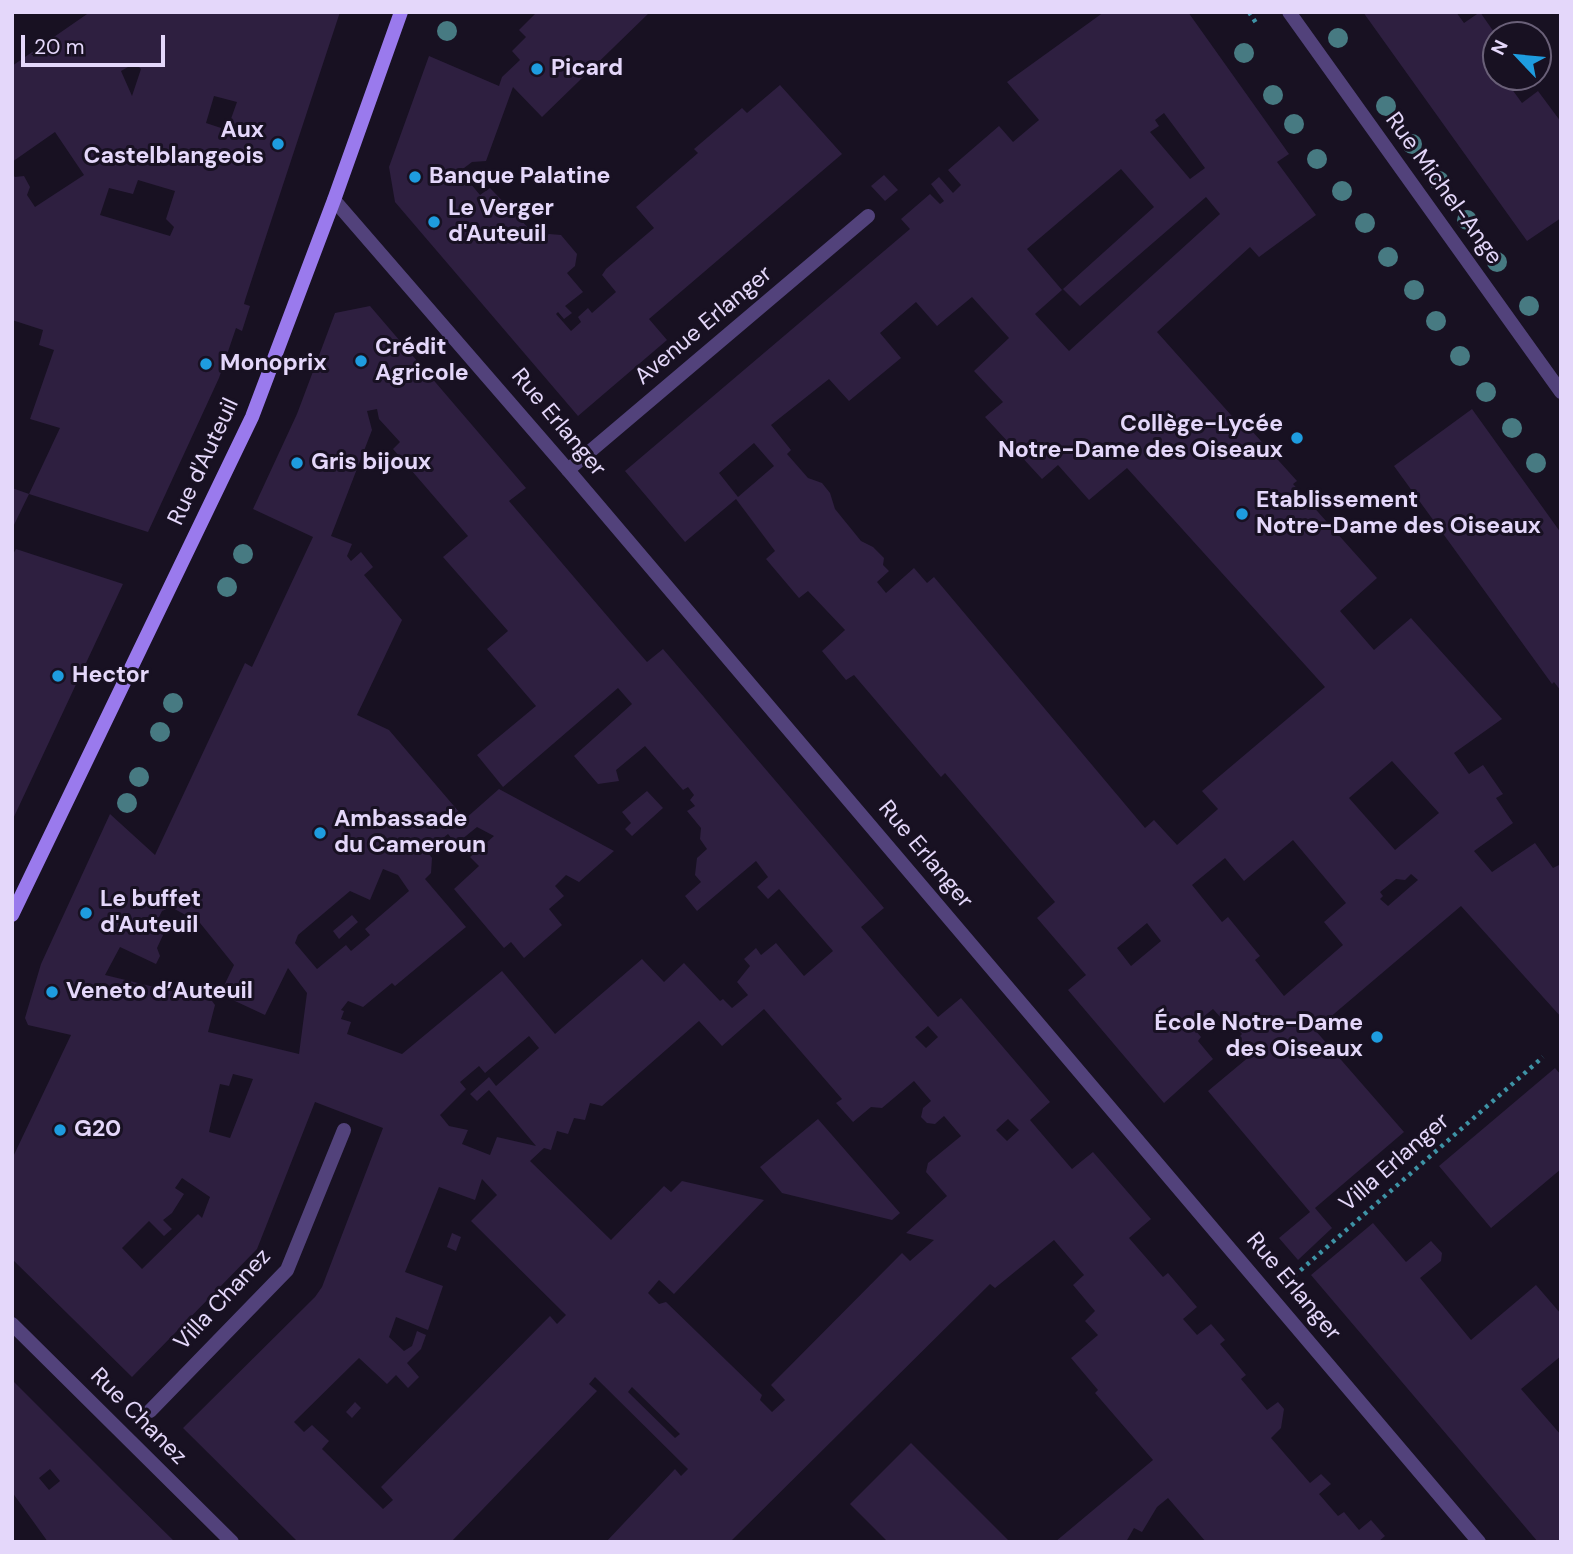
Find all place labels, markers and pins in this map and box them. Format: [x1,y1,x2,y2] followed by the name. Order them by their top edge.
[551,55,623,83] place label: Picard
[529,61,545,77] marker: Picard
[83,117,264,171] place label: Aux Castelblangeois
[270,136,286,152] marker: Aux Castelblangeois
[429,163,610,191] place label: Banque Palatine
[407,169,423,185] marker: Banque Palatine
[448,195,554,249] place label: Le Verger d'Auteuil
[426,214,442,230] marker: Le Verger d'Auteuil
[375,334,469,388] place label: Crédit Agricole
[220,350,327,378] place label: Monoprix
[353,353,369,369] marker: Crédit Agricole
[198,356,214,372] marker: Monoprix
[998,411,1283,465] place label: Collège-Lycée Notre-Dame des Oiseaux
[1289,430,1305,446] marker: Collège-Lycée Notre-Dame des Oiseaux
[311,449,431,477] place label: Gris bijoux
[289,455,305,471] marker: Gris bijoux
[1256,487,1541,541] place label: Etablissement Notre-Dame des Oiseaux
[1234,506,1250,522] marker: Etablissement Notre-Dame des Oiseaux
[72,662,149,690] place label: Hector
[50,668,66,684] marker: Hector
[334,806,486,860] place label: Ambassade du Cameroun
[312,825,328,841] marker: Ambassade du Cameroun
[100,886,201,940] place label: Le buffet d'Auteuil
[78,905,94,921] marker: Le buffet d'Auteuil
[66,978,253,1006] place label: Veneto d’Auteuil
[44,984,60,1000] marker: Veneto d’Auteuil
[1154,1010,1363,1064] place label: École Notre-Dame des Oiseaux
[1369,1029,1385,1045] marker: École Notre-Dame des Oiseaux
[74,1116,121,1144] place label: G20
[52,1122,68,1138] marker: G20

